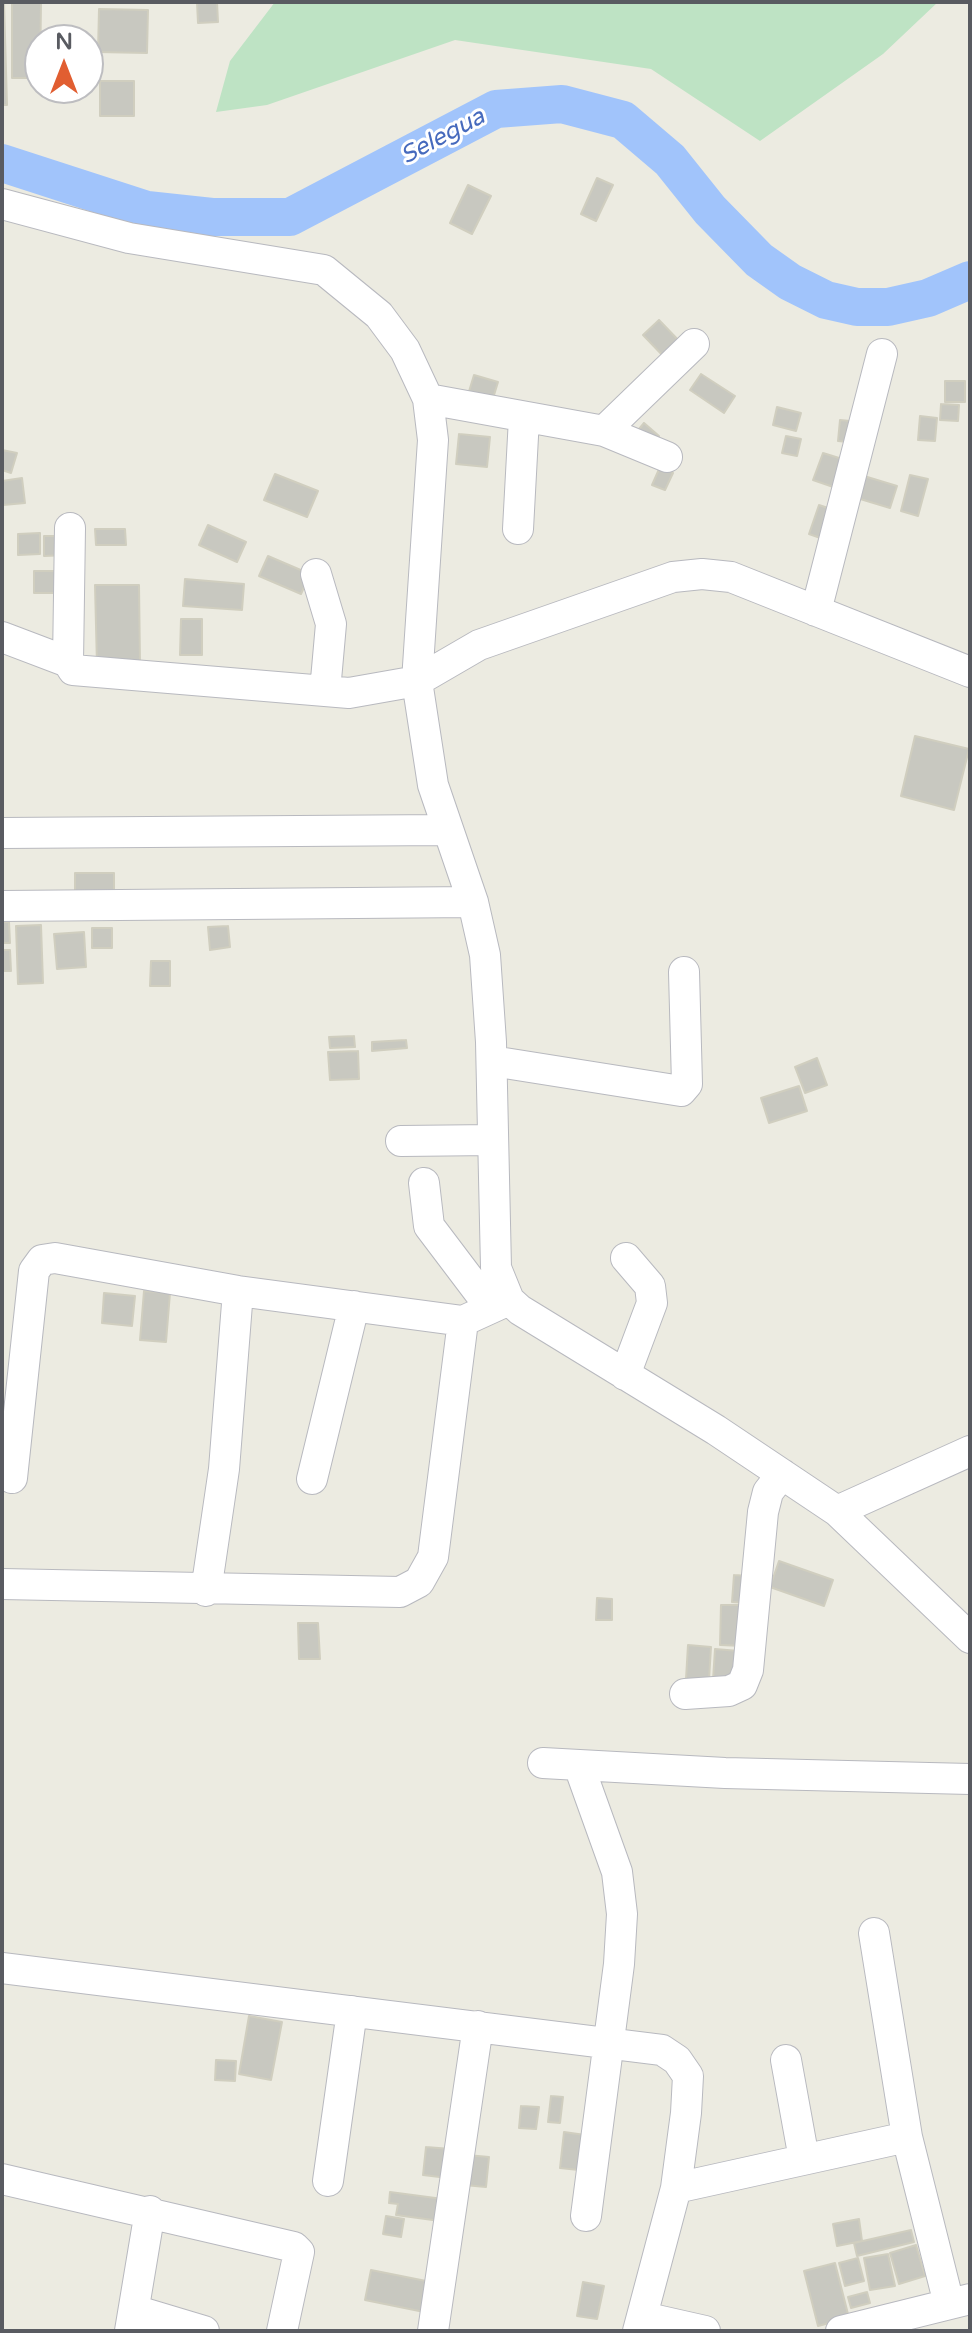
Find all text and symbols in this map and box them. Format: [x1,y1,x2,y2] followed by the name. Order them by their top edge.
[24,24,104,104] north arrow
[55,29,73,55] text: N
[396,103,490,171] water label: Selegua

